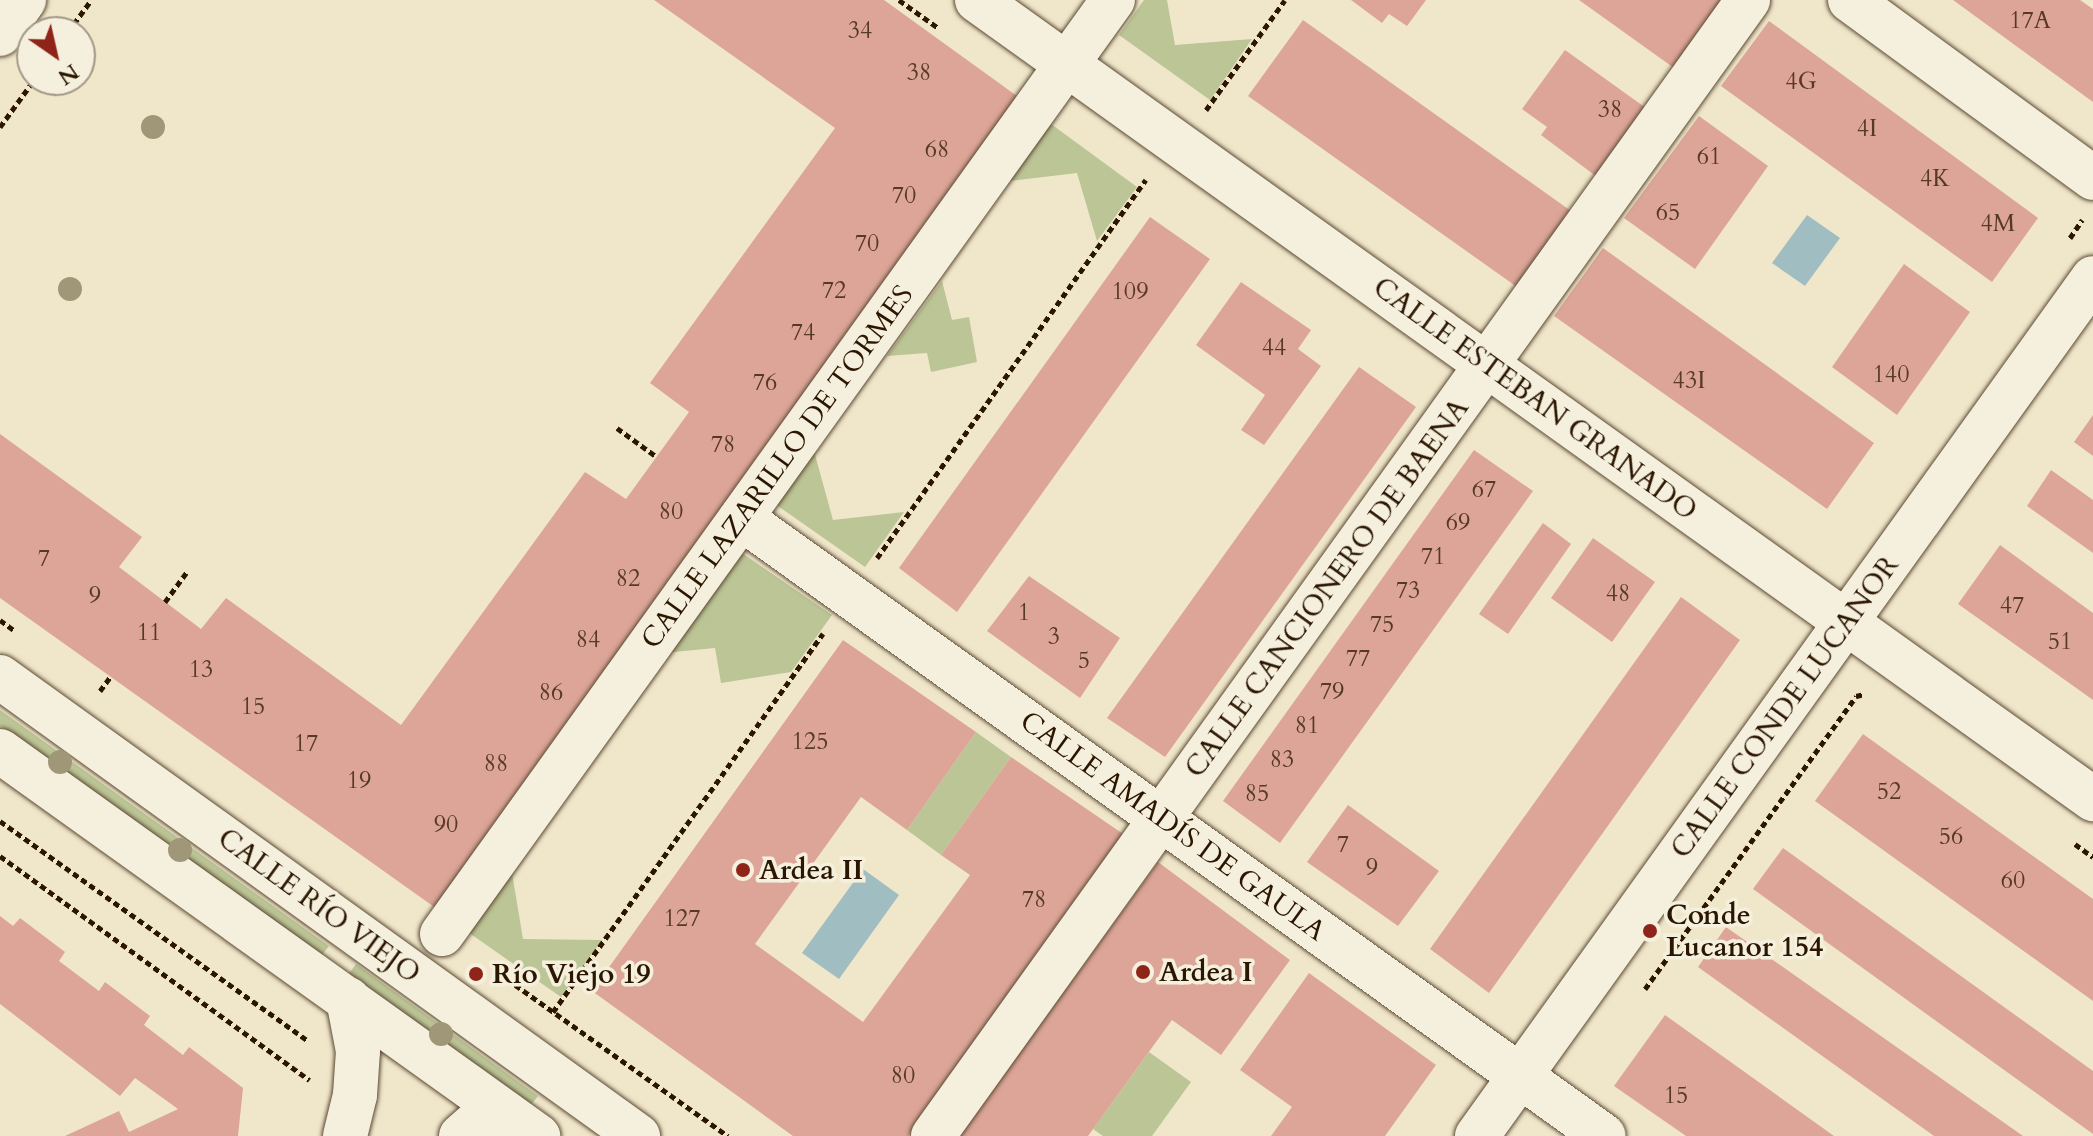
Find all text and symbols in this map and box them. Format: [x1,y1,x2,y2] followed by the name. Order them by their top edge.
[2009,7,2051,35] house number: 17A
[16,16,96,96] north arrow
[848,17,872,45] house number: 34
[52,56,85,92] text: N
[907,59,931,87] house number: 38
[1785,68,1817,96] house number: 4G
[1598,96,1622,124] house number: 38
[1857,115,1877,143] house number: 4I
[925,136,949,164] house number: 68
[1697,143,1721,171] house number: 61
[1920,165,1950,193] house number: 4K
[892,182,916,210] house number: 70
[1656,199,1680,227] house number: 65
[1981,210,2015,238] house number: 4M
[855,230,879,258] house number: 70
[1367,270,1703,528] street label: CALLE ESTEBAN GRANADO
[822,277,846,305] house number: 72
[1112,278,1148,306] house number: 109
[634,279,920,655] street label: CALLE LAZARILLO DE TORMES
[791,319,815,347] house number: 74
[1262,334,1286,362] house number: 44
[1873,361,1909,389] house number: 140
[1673,367,1705,395] house number: 43I
[753,369,777,397] house number: 76
[1178,392,1476,784] street label: CALLE CANCIONERO DE BAENA
[711,431,735,459] house number: 78
[1472,476,1496,504] house number: 67
[659,498,683,526] house number: 80
[1446,509,1470,537] house number: 69
[1421,543,1445,571] house number: 71
[38,545,50,573] house number: 7
[1664,549,1906,865] street label: CALLE CONDE LUCANOR
[616,565,640,593] house number: 82
[1396,577,1420,605] house number: 73
[1606,580,1630,608] house number: 48
[89,582,101,610] house number: 9
[2000,592,2024,620] house number: 47
[1018,599,1030,627] house number: 1
[1370,611,1394,639] house number: 75
[137,619,161,647] house number: 11
[1048,623,1060,651] house number: 3
[576,626,600,654] house number: 84
[2048,628,2072,656] house number: 51
[1346,645,1370,673] house number: 77
[1078,647,1090,675] house number: 5
[189,656,213,684] house number: 13
[1320,678,1344,706] house number: 79
[539,679,563,707] house number: 86
[241,693,265,721] house number: 15
[1014,704,1332,948] street label: CALLE AMADÍS DE GAULA
[1295,712,1319,740] house number: 81
[792,728,828,756] house number: 125
[294,730,318,758] house number: 17
[1270,746,1294,774] house number: 83
[484,750,508,778] house number: 88
[347,767,371,795] house number: 19
[1877,778,1901,806] house number: 52
[1245,780,1269,808] house number: 85
[434,811,458,839] house number: 90
[211,821,427,991] street label: CALLE RÍO VIEJO
[1939,823,1963,851] house number: 56
[1337,831,1349,859] house number: 7
[759,853,863,887] place label: Ardea II
[1366,854,1378,882] house number: 9
[734,861,752,879] marker: Ardea II
[2001,867,2025,895] house number: 60
[1022,886,1046,914] house number: 78
[1666,898,1823,964] place label: Conde Lucanor 154
[664,905,700,933] house number: 127
[1641,922,1659,940] marker: Conde Lucanor 154
[1159,955,1253,989] place label: Ardea I
[492,957,651,991] place label: Río Viejo 19
[1134,963,1152,981] marker: Ardea I
[467,965,485,983] marker: Río Viejo 19
[891,1062,915,1090] house number: 80
[1664,1082,1688,1110] house number: 15

